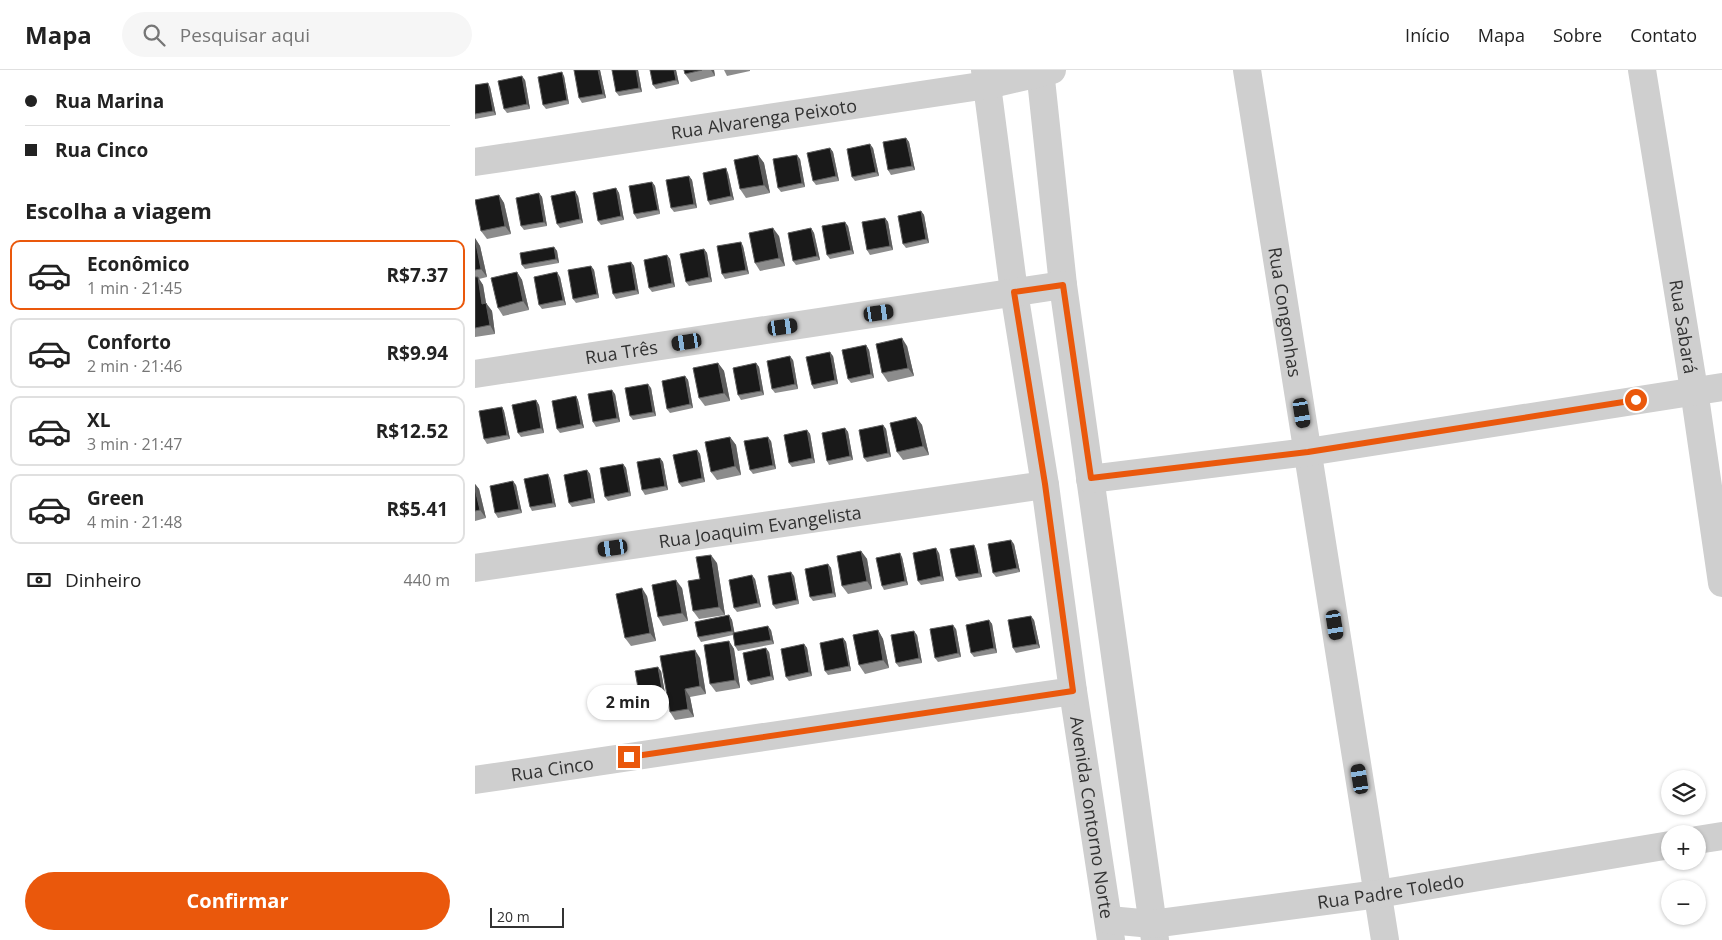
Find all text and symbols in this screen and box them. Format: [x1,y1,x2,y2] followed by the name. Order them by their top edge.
[122,12,472,57] search box
[25,18,92,51] text: Mapa
[140,21,168,49] icon: search
[180,22,310,48] text: Pesquisar aqui
[1405,23,1450,47] text: Início
[1478,23,1525,47] text: Mapa
[1553,23,1602,47] text: Sobre
[1630,23,1697,47] text: Contato
[55,88,164,114] text: Rua Marina
[669,93,858,144] street label: Rua Alvarenga Peixoto
[55,137,148,163] text: Rua Cinco
[25,195,212,225] text: Escolha a viagem
[1263,245,1308,379] street label: Rua Congonhas
[87,251,189,277] text: Econômico
[27,253,72,298] icon: car
[387,262,448,288] text: R$7.37
[87,277,182,299] text: 1 min · 21:45
[1664,278,1703,376] street label: Rua Sabará
[863,303,894,323] car
[767,317,798,337] car
[87,329,171,355] text: Conforto
[27,331,72,376] icon: car
[671,332,702,352] car
[584,335,659,369] street label: Rua Três
[387,340,448,366] text: R$9.94
[87,355,182,377] text: 2 min · 21:46
[1625,389,1647,411] route start
[1292,397,1311,429] car
[87,407,110,433] text: XL
[27,409,72,454] icon: car
[376,418,448,444] text: R$12.52
[87,433,182,455] text: 3 min · 21:47
[87,485,144,511] text: Green
[27,487,72,532] icon: car
[387,496,448,522] text: R$5.41
[657,500,863,553] street label: Rua Joaquim Evangelista
[87,511,182,533] text: 4 min · 21:48
[597,538,628,558] car
[25,566,53,594] icon: cash
[65,567,142,593] text: Dinheiro
[404,569,450,591] text: 440 m
[1325,609,1344,641] car
[588,684,670,720] callout: 2 min
[606,691,650,713] text: 2 min
[1065,714,1120,920] street label: Avenida Contorno Norte
[618,746,640,768] route end
[509,751,595,787] street label: Rua Cinco
[1350,763,1369,795] car
[1661,770,1706,925] map controls
[1661,770,1706,815] button: layers
[1661,825,1706,870] button: +
[1316,868,1466,914] street label: Rua Padre Toledo
[25,872,450,930] button: Confirmar
[1661,880,1706,925] button: −
[490,905,564,928] scale bar
[497,907,530,926] text: 20 m

